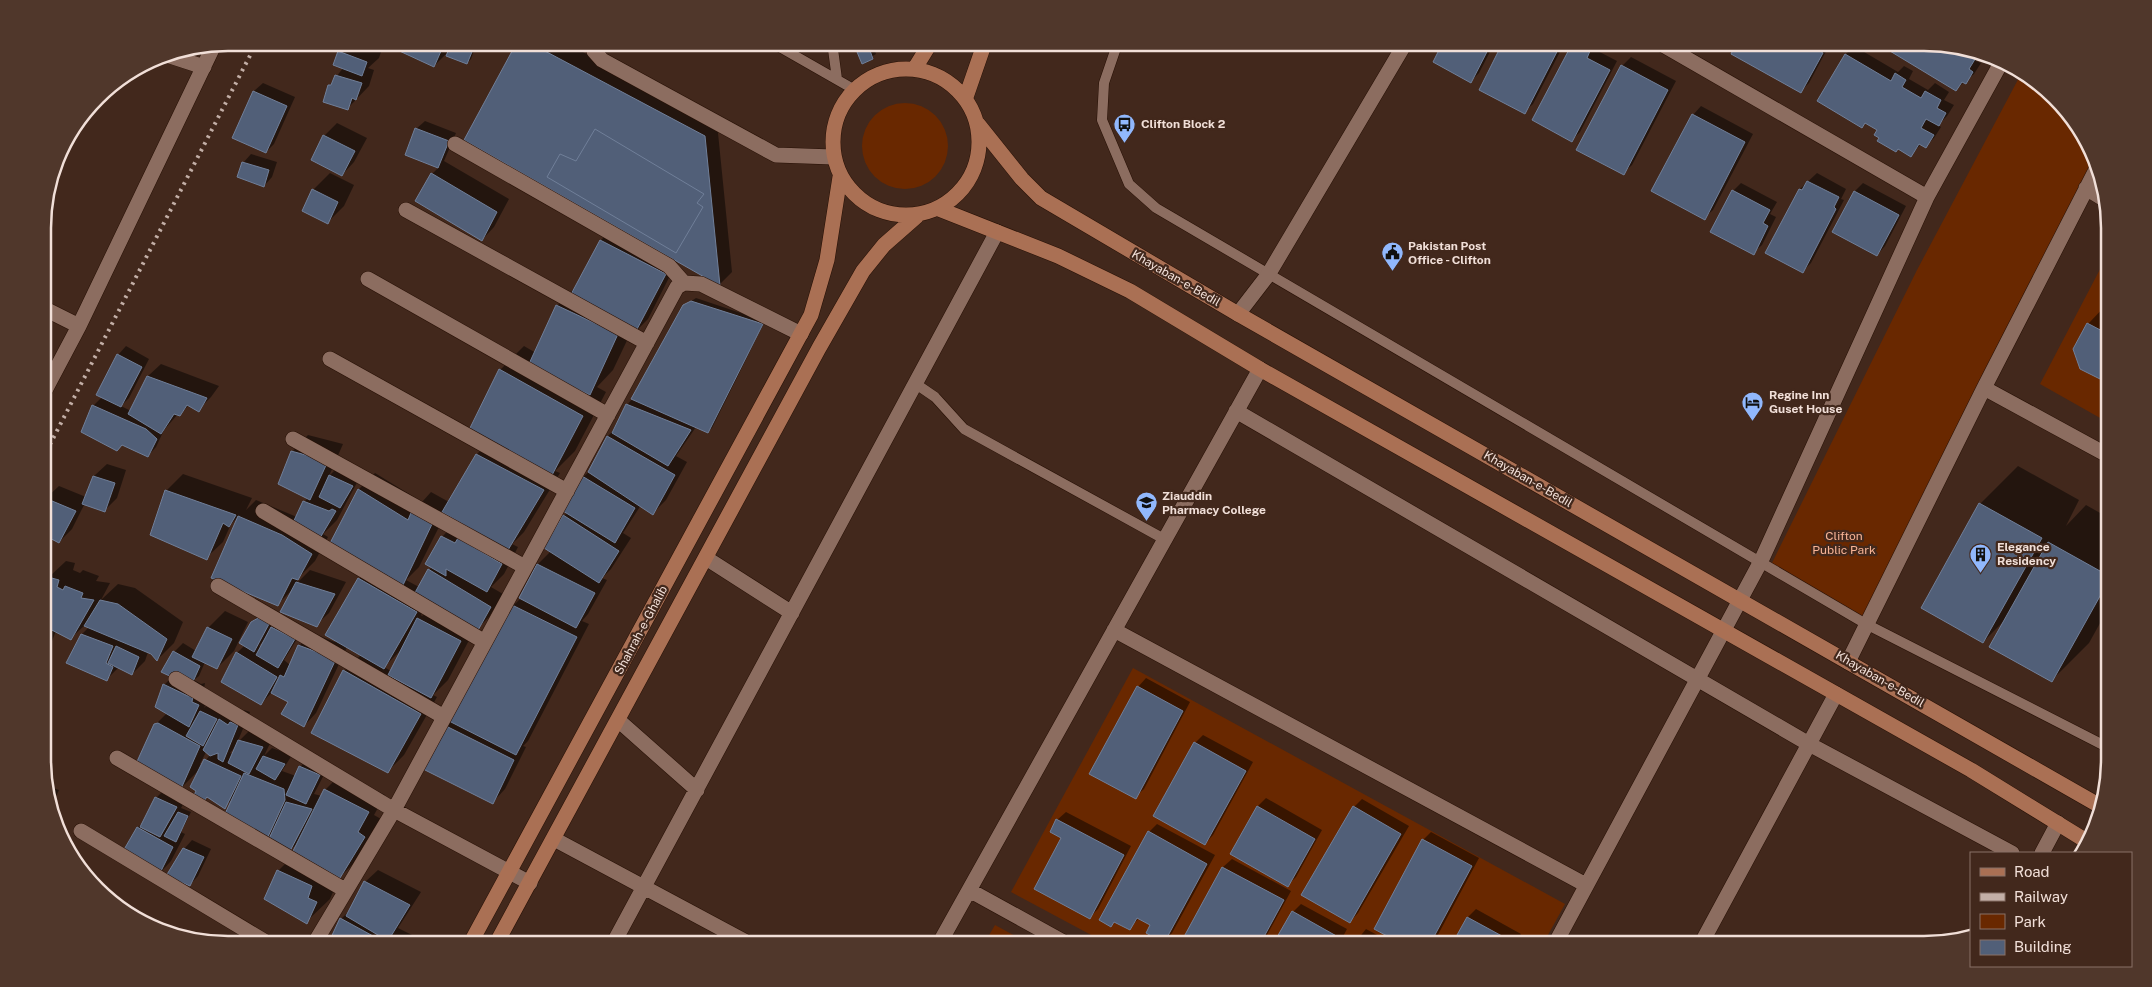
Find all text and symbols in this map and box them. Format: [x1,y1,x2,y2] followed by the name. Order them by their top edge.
[1113,112,1137,143] bus stop icon: Clifton Block 2
[1141,117,1226,131] place label: Clifton Block 2
[1408,239,1491,267] place label: Pakistan Post Office - Clifton
[1380,241,1404,272] public building icon: Pakistan Post Office - Clifton
[1129,247,1223,309] street label: Khayaban-e-Bedil
[1769,388,1842,416] place label: Regine Inn Guset House
[1741,390,1765,421] hotel icon: Regine Inn Guset House
[1481,448,1575,510] street label: Khayaban-e-Bedil
[1162,489,1266,517] place label: Ziauddin Pharmacy College
[1134,491,1158,522] school or university icon: Ziauddin Pharmacy College
[1812,529,1876,557] park label: Clifton Public Park
[1997,540,2056,568] place label: Elegance Residency
[1969,542,1993,573] building icon: Elegance Residency
[612,583,670,677] street label: Shahrah-e-Ghalib
[1833,648,1927,710] street label: Khayaban-e-Bedil
[1970,852,2132,967] legend
[2014,863,2050,880] text: Road
[2014,888,2068,905] text: Railway
[2014,913,2046,930] text: Park
[2014,938,2072,955] text: Building

